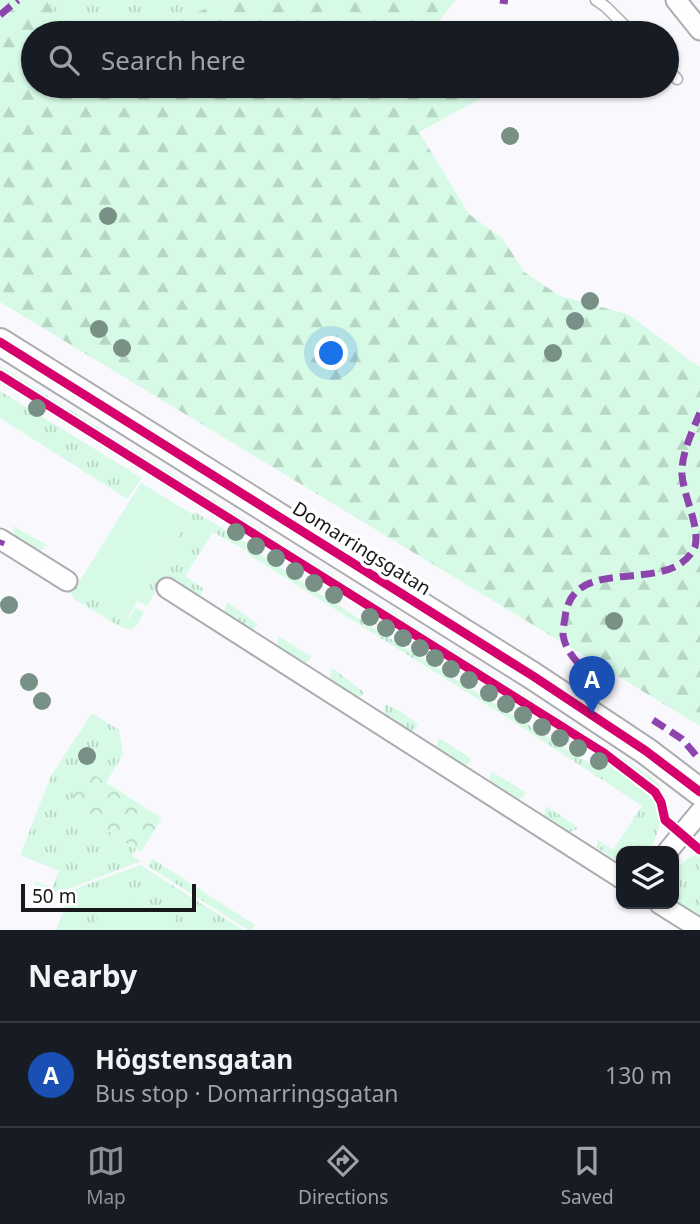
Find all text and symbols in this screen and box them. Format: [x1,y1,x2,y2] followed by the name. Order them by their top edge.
[21,21,679,98] search box
[45,41,83,79] icon: search
[101,42,246,78] text: Search here
[314,336,348,370] your location
[288,495,436,601] street label: Domarringsgatan
[569,656,615,714] pin: A
[616,846,679,909] map controls
[616,846,679,909] button: layers
[21,881,196,913] scale bar
[32,883,76,909] text: 50 m
[28,955,137,996] text: Nearby
[95,1041,293,1077] text: Högstensgatan
[43,1059,59,1091] text: A
[605,1059,672,1091] text: 130 m
[95,1077,399,1109] text: Bus stop · Domarringsgatan
[86,1142,126,1210] tab: Map
[298,1142,388,1210] tab: Directions
[561,1142,614,1210] tab: Saved

